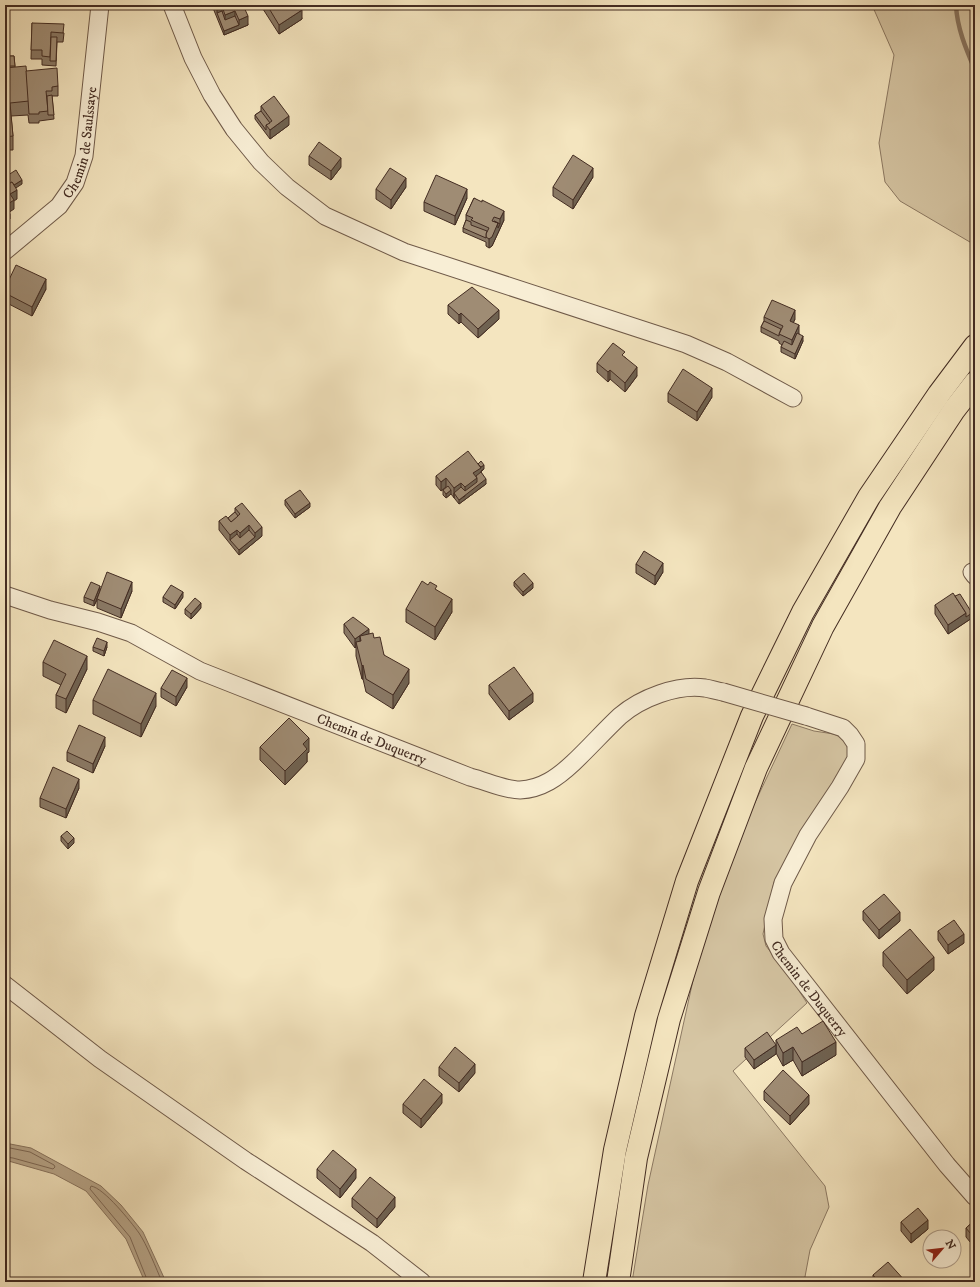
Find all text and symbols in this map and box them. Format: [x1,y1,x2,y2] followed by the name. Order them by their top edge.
[59,86,101,202] street label: Chemin de Saulssaye
[314,710,429,769] street label: Chemin de Duquerry
[766,938,851,1041] street label: Chemin de Duquerry
[922,1229,962,1269] north arrow
[942,1238,958,1252] text: N

